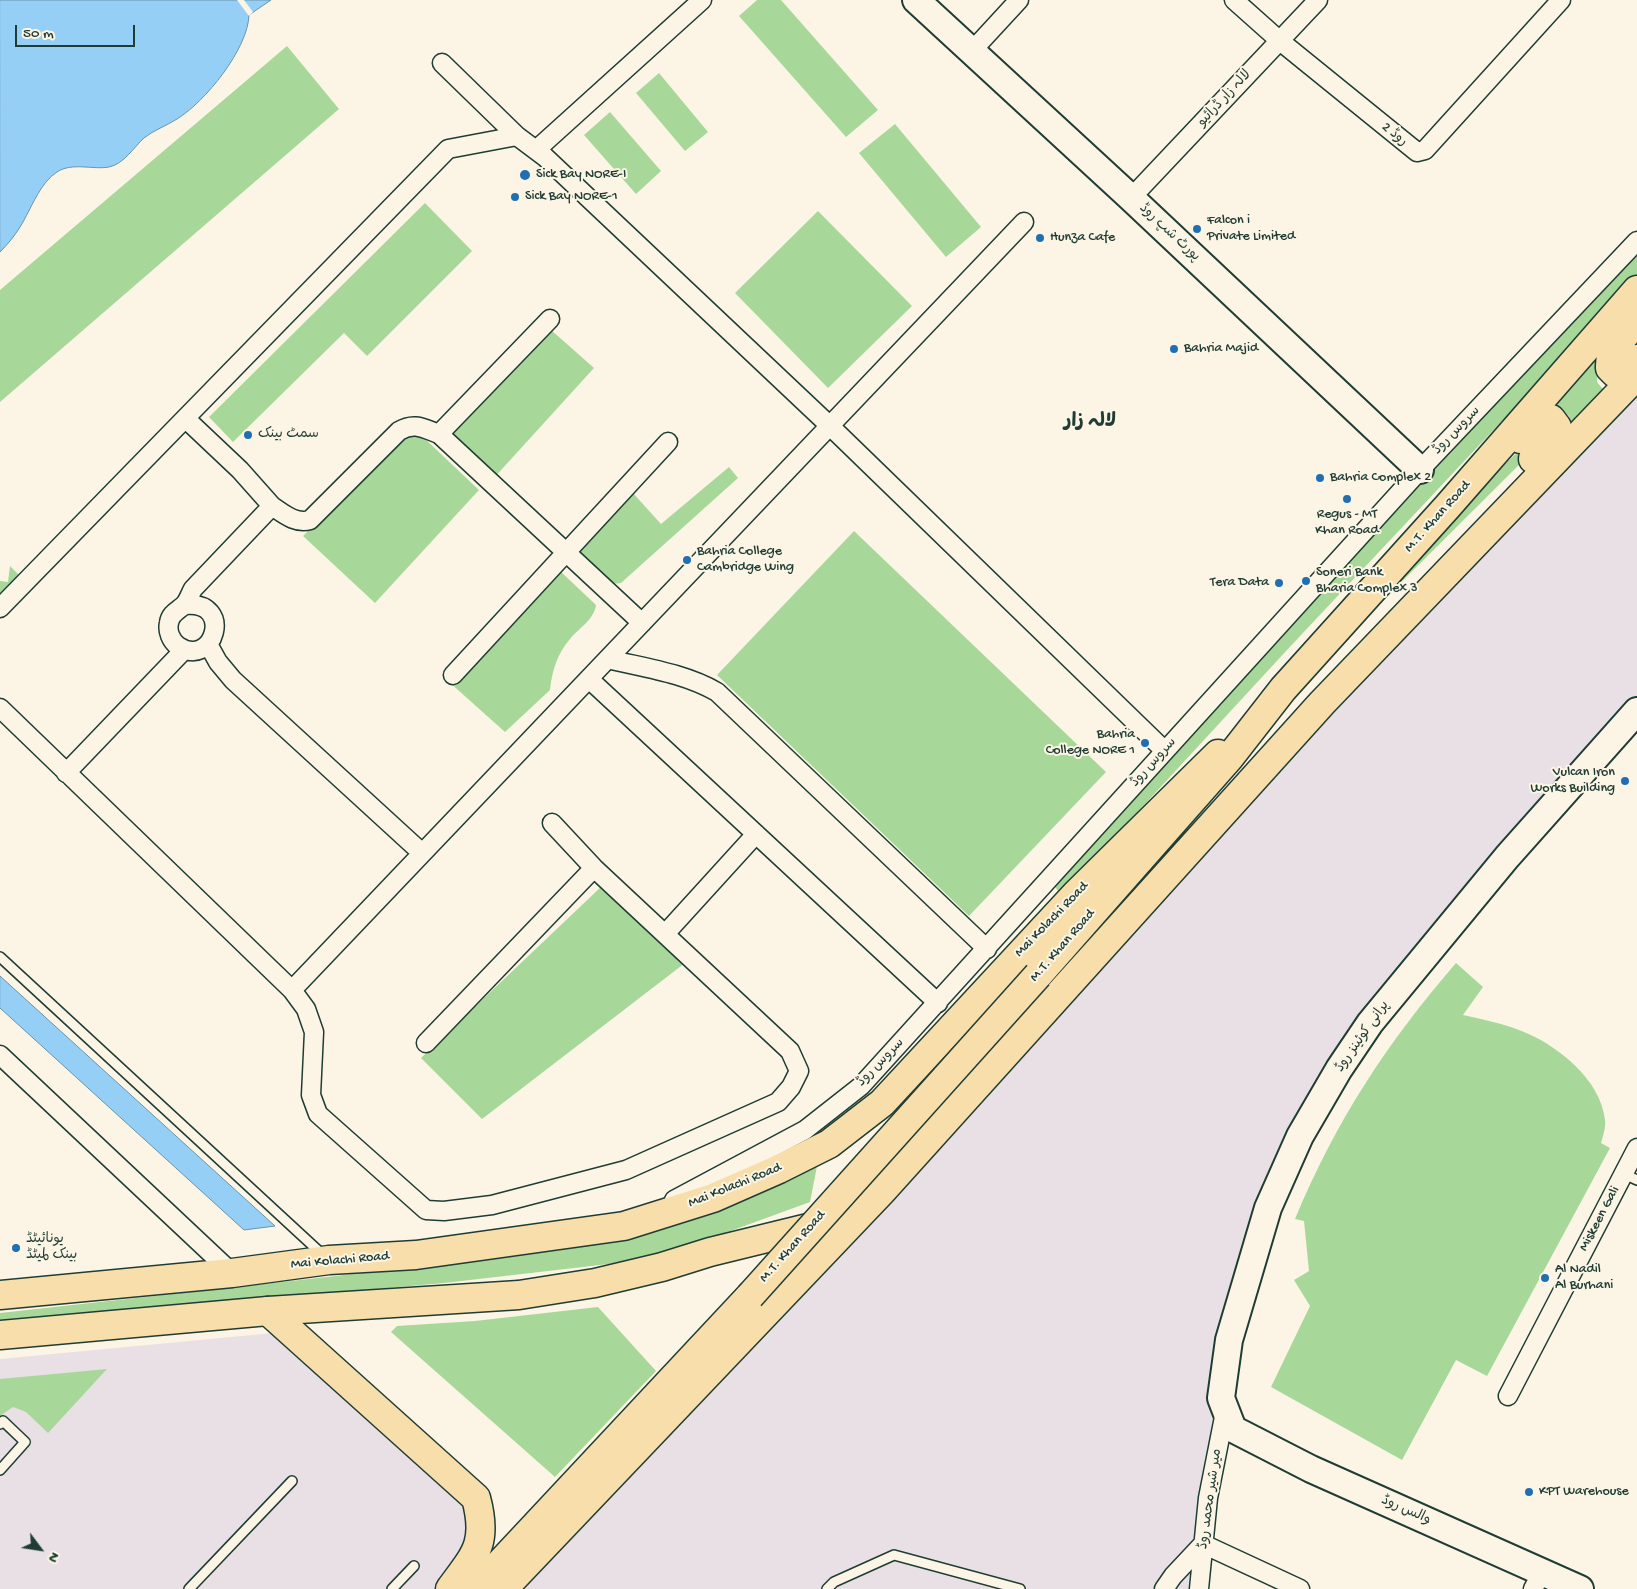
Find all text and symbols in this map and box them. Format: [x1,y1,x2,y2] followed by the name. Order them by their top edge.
[18,15,138,47] scale bar
[23,25,54,43] text: 50 m
[1195,67,1255,131] street label: لالہ زار ڈرائیو
[1378,119,1410,151] street label: روڈ 2
[536,167,626,183] place label: Sick Bay NORE-I
[518,168,532,182] marker: Sick Bay NORE-I
[525,189,618,205] place label: Sick Bay NORE-1
[509,191,521,203] marker: Sick Bay NORE-1
[1135,200,1203,266] street label: پورٹ شپ روڈ
[1207,213,1295,246] place label: Falcon i Private Limited
[1191,223,1203,235] marker: Falcon i Private Limited
[1050,230,1115,246] place label: Hunza Cafe
[1034,232,1046,244] marker: Hunza Cafe
[1184,341,1258,357] place label: Bahria Majid
[1168,343,1180,355] marker: Bahria Majid
[1430,403,1484,459] street label: سروس روڈ
[1064,412,1116,434] district label: لالہ زار
[258,427,319,443] place label: سمٹ بینک
[242,429,254,441] marker: سمٹ بینک
[1330,470,1431,486] place label: Bahria Complex 2
[1314,472,1326,484] marker: Bahria Complex 2
[1401,478,1475,556] street label: M.T. Khan Road
[1341,493,1353,505] marker: Regus - MT Khan Road
[1315,507,1379,540] place label: Regus - MT Khan Road
[697,544,794,576] place label: Bahria College Cambridge Wing
[681,554,693,566] marker: Bahria College Cambridge Wing
[1316,565,1417,598] place label: Soneri Bank Bharia Complex 3
[1210,575,1269,591] place label: Tera Data
[1300,575,1312,587] marker: Soneri Bank Bharia Complex 3
[1273,577,1285,589] marker: Tera Data
[1046,727,1135,760] place label: Bahria College NORE 1
[1127,735,1181,791] street label: سروس روڈ
[1139,737,1151,749] marker: Bahria College NORE 1
[1530,765,1615,798] place label: Vulcan Iron Works Building
[1619,775,1631,787] marker: Vulcan Iron Works Building
[1012,879,1092,961] street label: Mai Kolachi Road
[1027,906,1099,986] street label: M.T. Khan Road
[1332,998,1394,1076] street label: پرانی کوئینز روڈ
[854,1035,908,1091] street label: سروس روڈ
[686,1160,784,1212] street label: Mai Kolachi Road
[1576,1184,1624,1254] street label: Miskeen Gali
[756,1208,830,1286] street label: M.T. Khan Road
[26,1232,77,1264] place label: یونائیٹڈ بینک لمیٹڈ
[10,1242,22,1254] marker: یونائیٹڈ بینک لمیٹڈ
[290,1248,390,1274] street label: Mai Kolachi Road
[1555,1262,1613,1294] place label: Al Nadil Al Burhani
[1539,1272,1551,1284] marker: Al Nadil Al Burhani
[1196,1448,1226,1550] street label: میر شیر محمد روڈ
[1539,1484,1629,1500] place label: KPT Warehouse
[1523,1486,1535,1498] marker: KPT Warehouse
[1378,1492,1434,1530] street label: والس روڈ
[15,1524,65,1574] north arrow
[44,1549,63,1565] text: N

